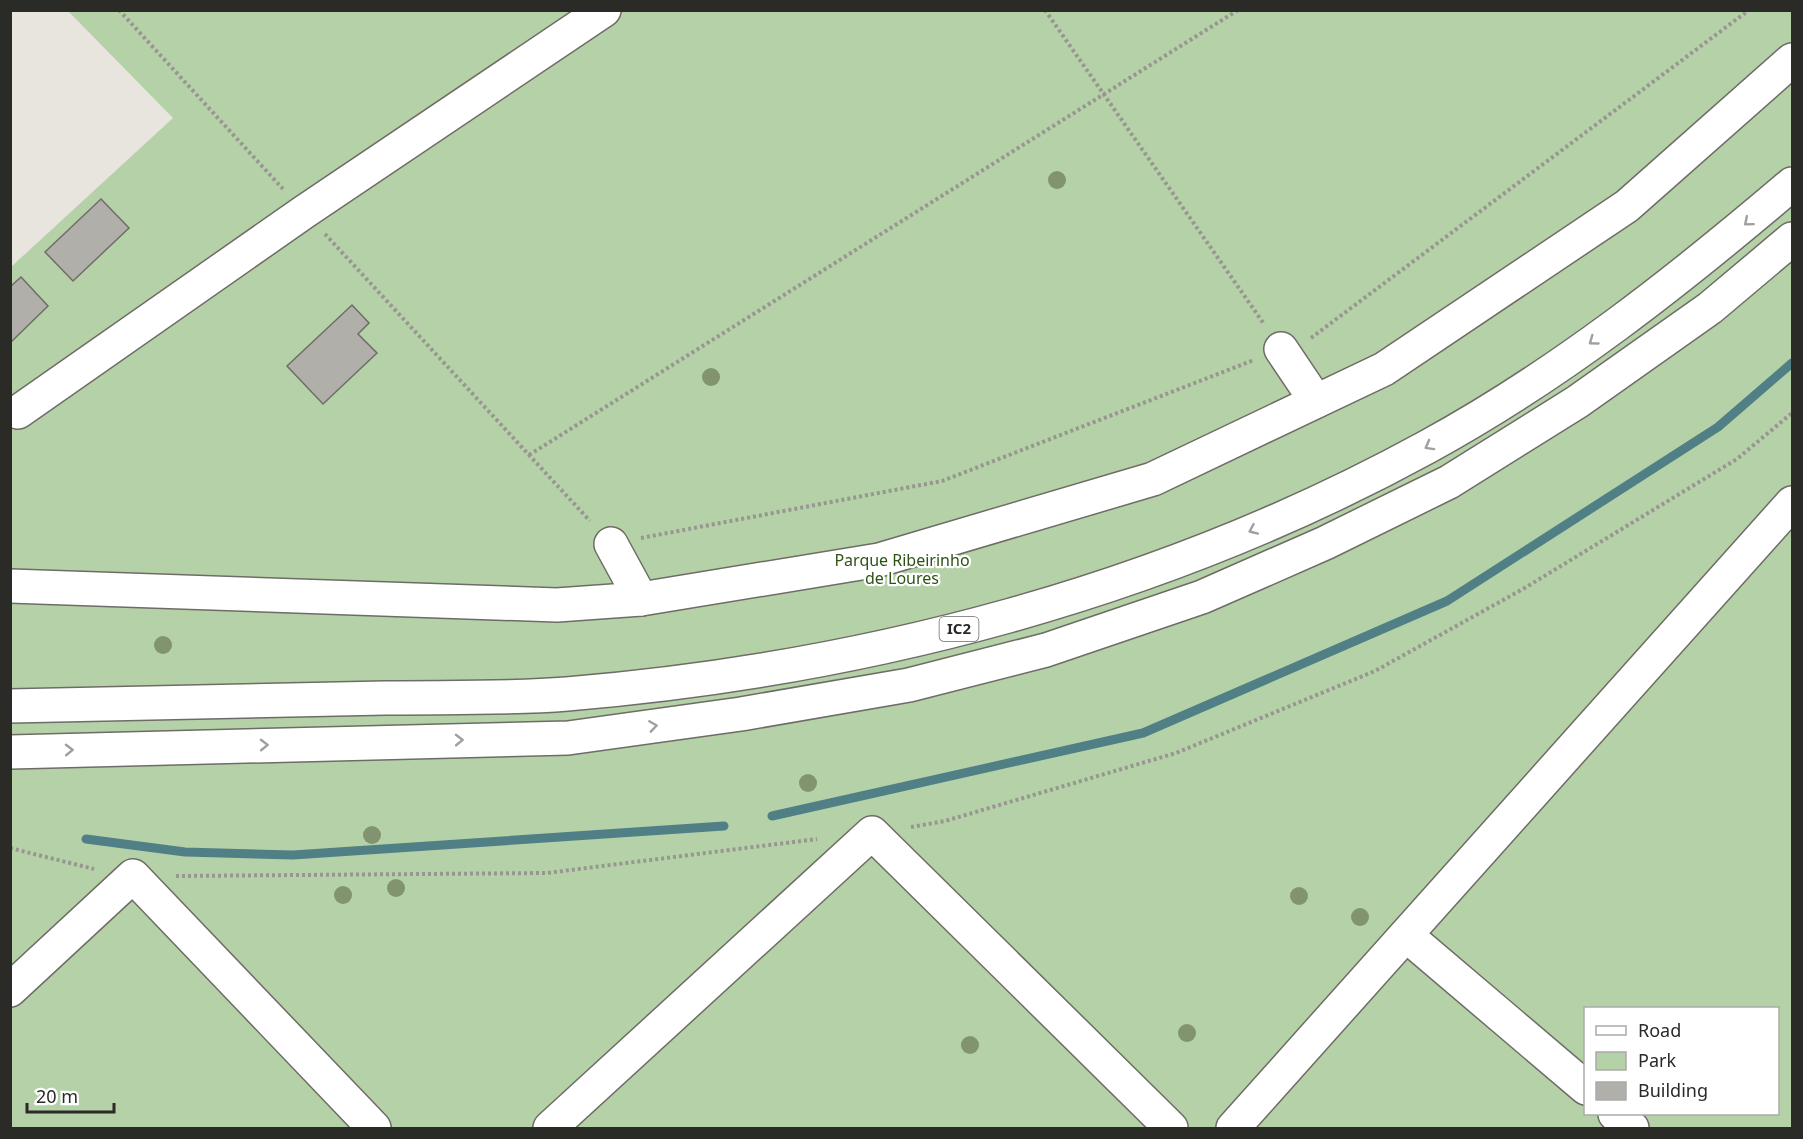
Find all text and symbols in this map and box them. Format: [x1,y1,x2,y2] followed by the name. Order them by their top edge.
[1744,215,1755,226] one-way arrow
[1589,334,1600,345] one-way arrow
[1425,438,1435,450] one-way arrow
[1248,522,1259,534] one-way arrow
[834,549,970,589] park label: Parque Ribeirinho de Loures
[940,617,978,641] road number: IC2
[648,721,658,733] one-way arrow
[454,734,463,747] one-way arrow
[259,739,268,752] one-way arrow
[64,744,73,757] one-way arrow
[1584,1007,1779,1115] legend
[1638,1018,1681,1042] text: Road
[1638,1048,1676,1072] text: Park
[27,1076,114,1114] scale bar
[1638,1078,1708,1102] text: Building
[36,1084,78,1108] text: 20 m

